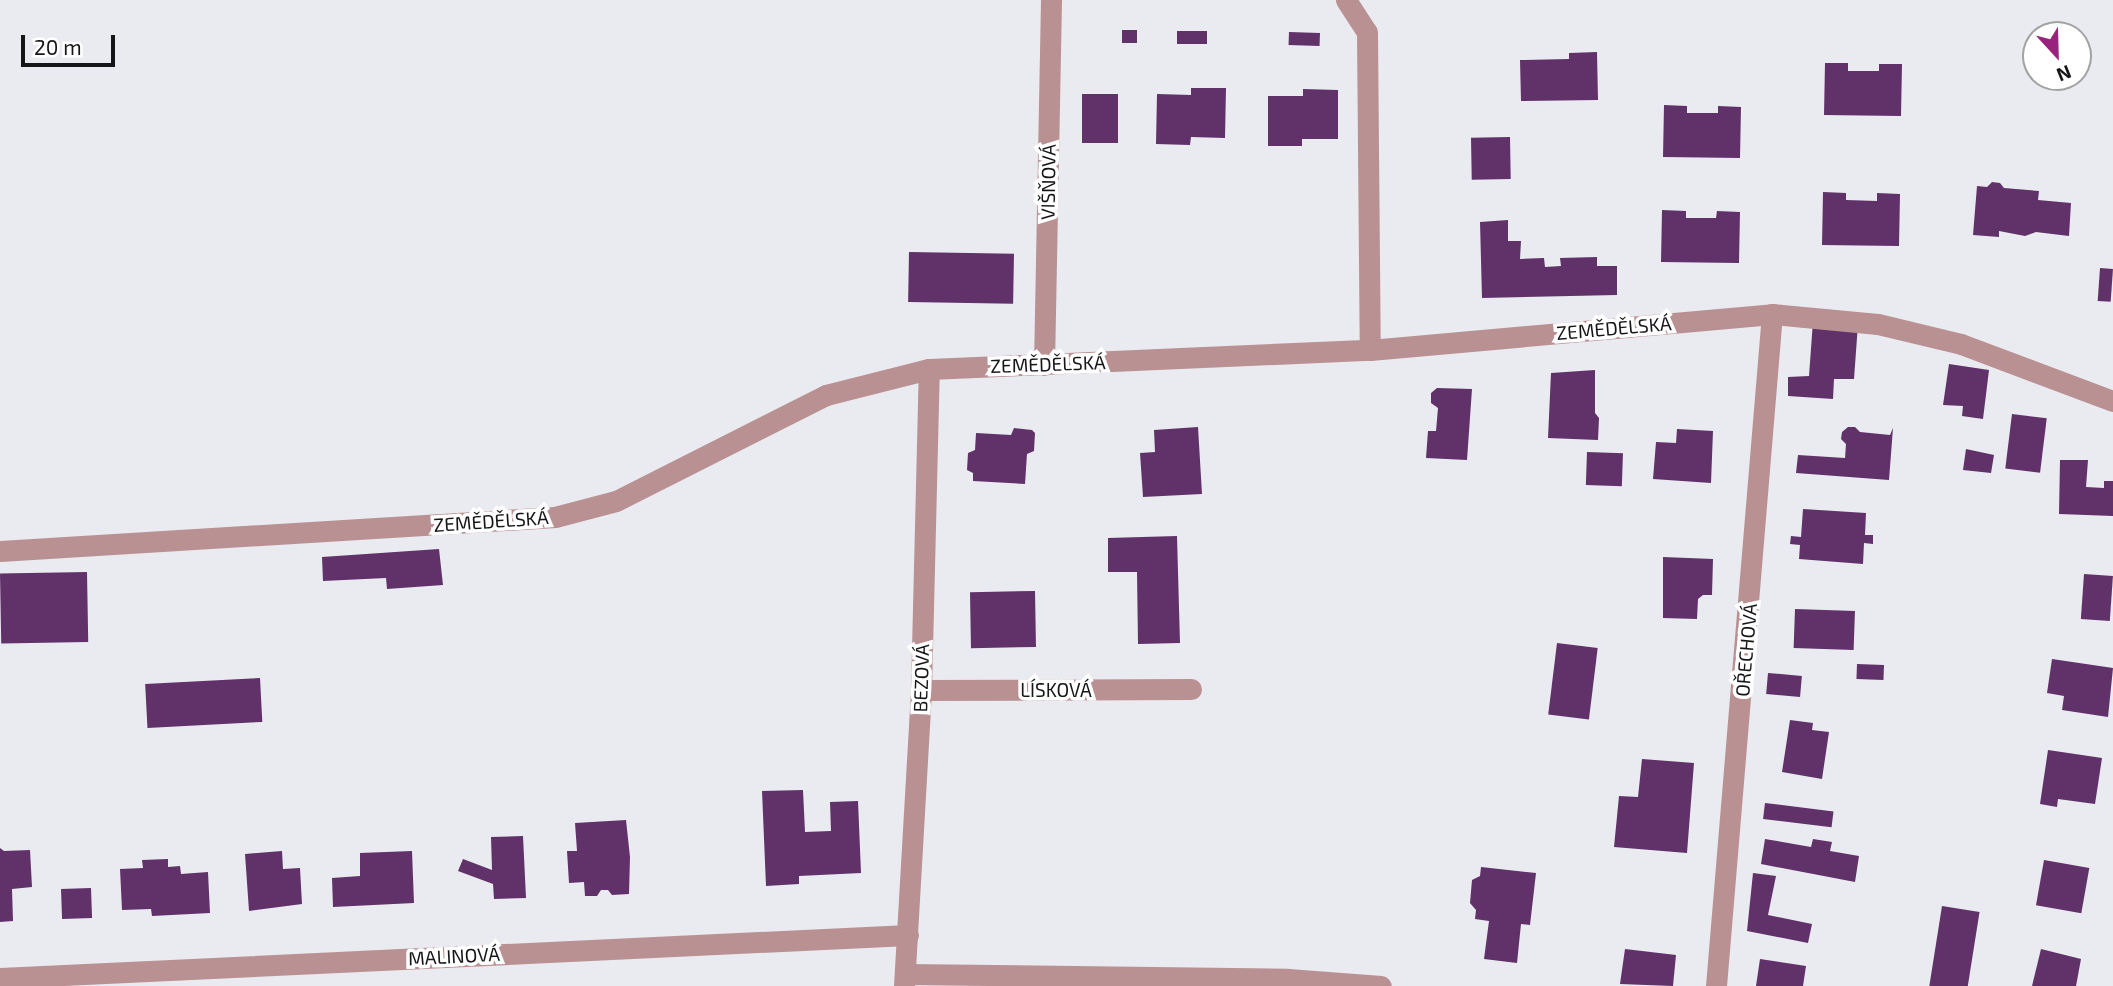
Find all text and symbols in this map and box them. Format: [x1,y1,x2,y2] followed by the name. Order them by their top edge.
[24,21,119,65] scale bar
[2022,21,2092,91] north arrow
[34,34,82,59] text: 20 m
[2054,61,2075,87] text: N
[1036,144,1060,220] street label: VIŠŇOVÁ
[1556,312,1672,344] street label: ZEMĚDĚLSKÁ
[990,351,1106,377] street label: ZEMĚDĚLSKÁ
[433,506,549,536] street label: ZEMĚDĚLSKÁ
[1731,602,1761,698] street label: OŘECHOVÁ
[908,643,934,713] street label: BEZOVÁ
[1020,679,1092,701] street label: LÍSKOVÁ
[407,942,501,970] street label: MALINOVÁ

